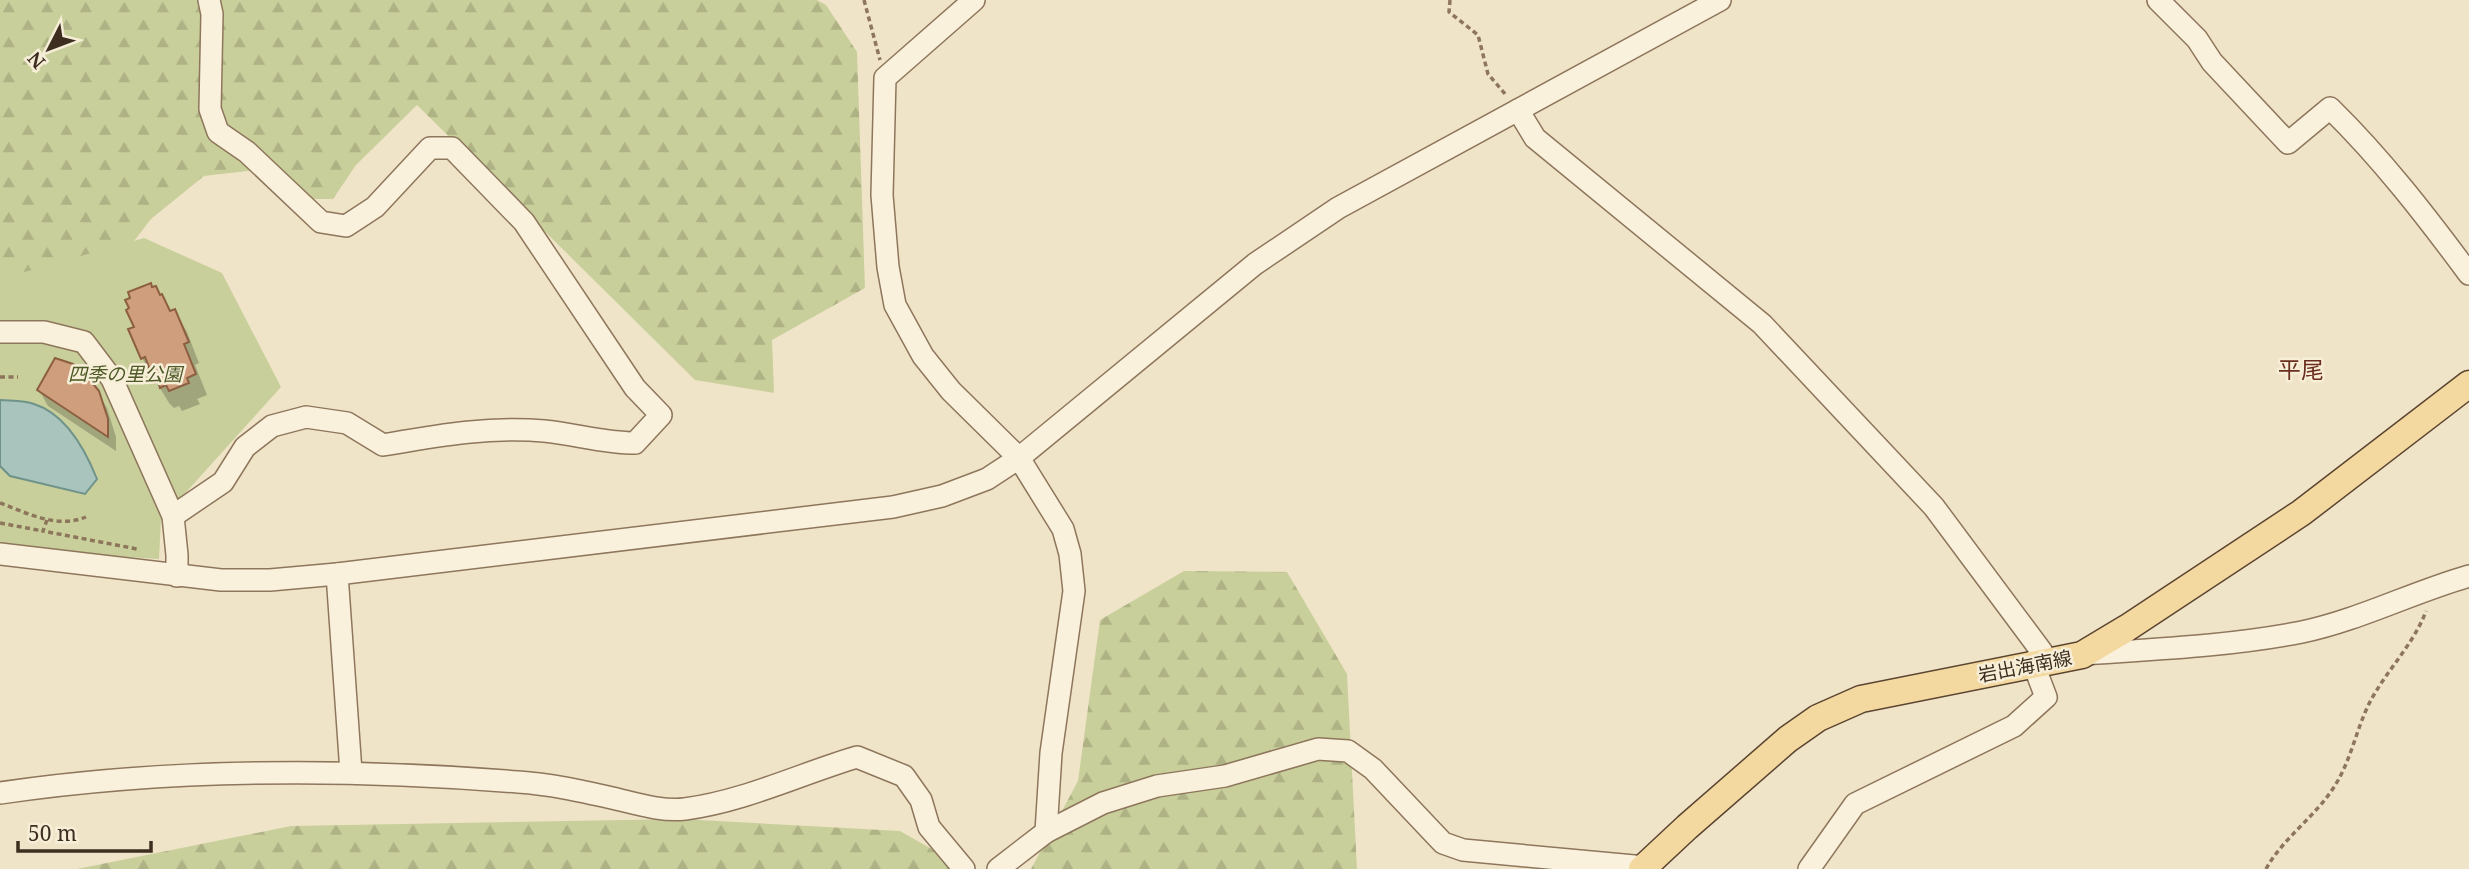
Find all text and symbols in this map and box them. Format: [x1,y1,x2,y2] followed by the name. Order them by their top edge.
[14,14,84,84] north arrow
[22,46,51,75] text: N
[2278,353,2324,385] district label: 平尾
[68,361,185,387] park label: 四季の里公園
[1976,644,2074,688] street label: 岩出海南線
[18,810,150,854] scale bar
[28,819,77,847] text: 50 m

